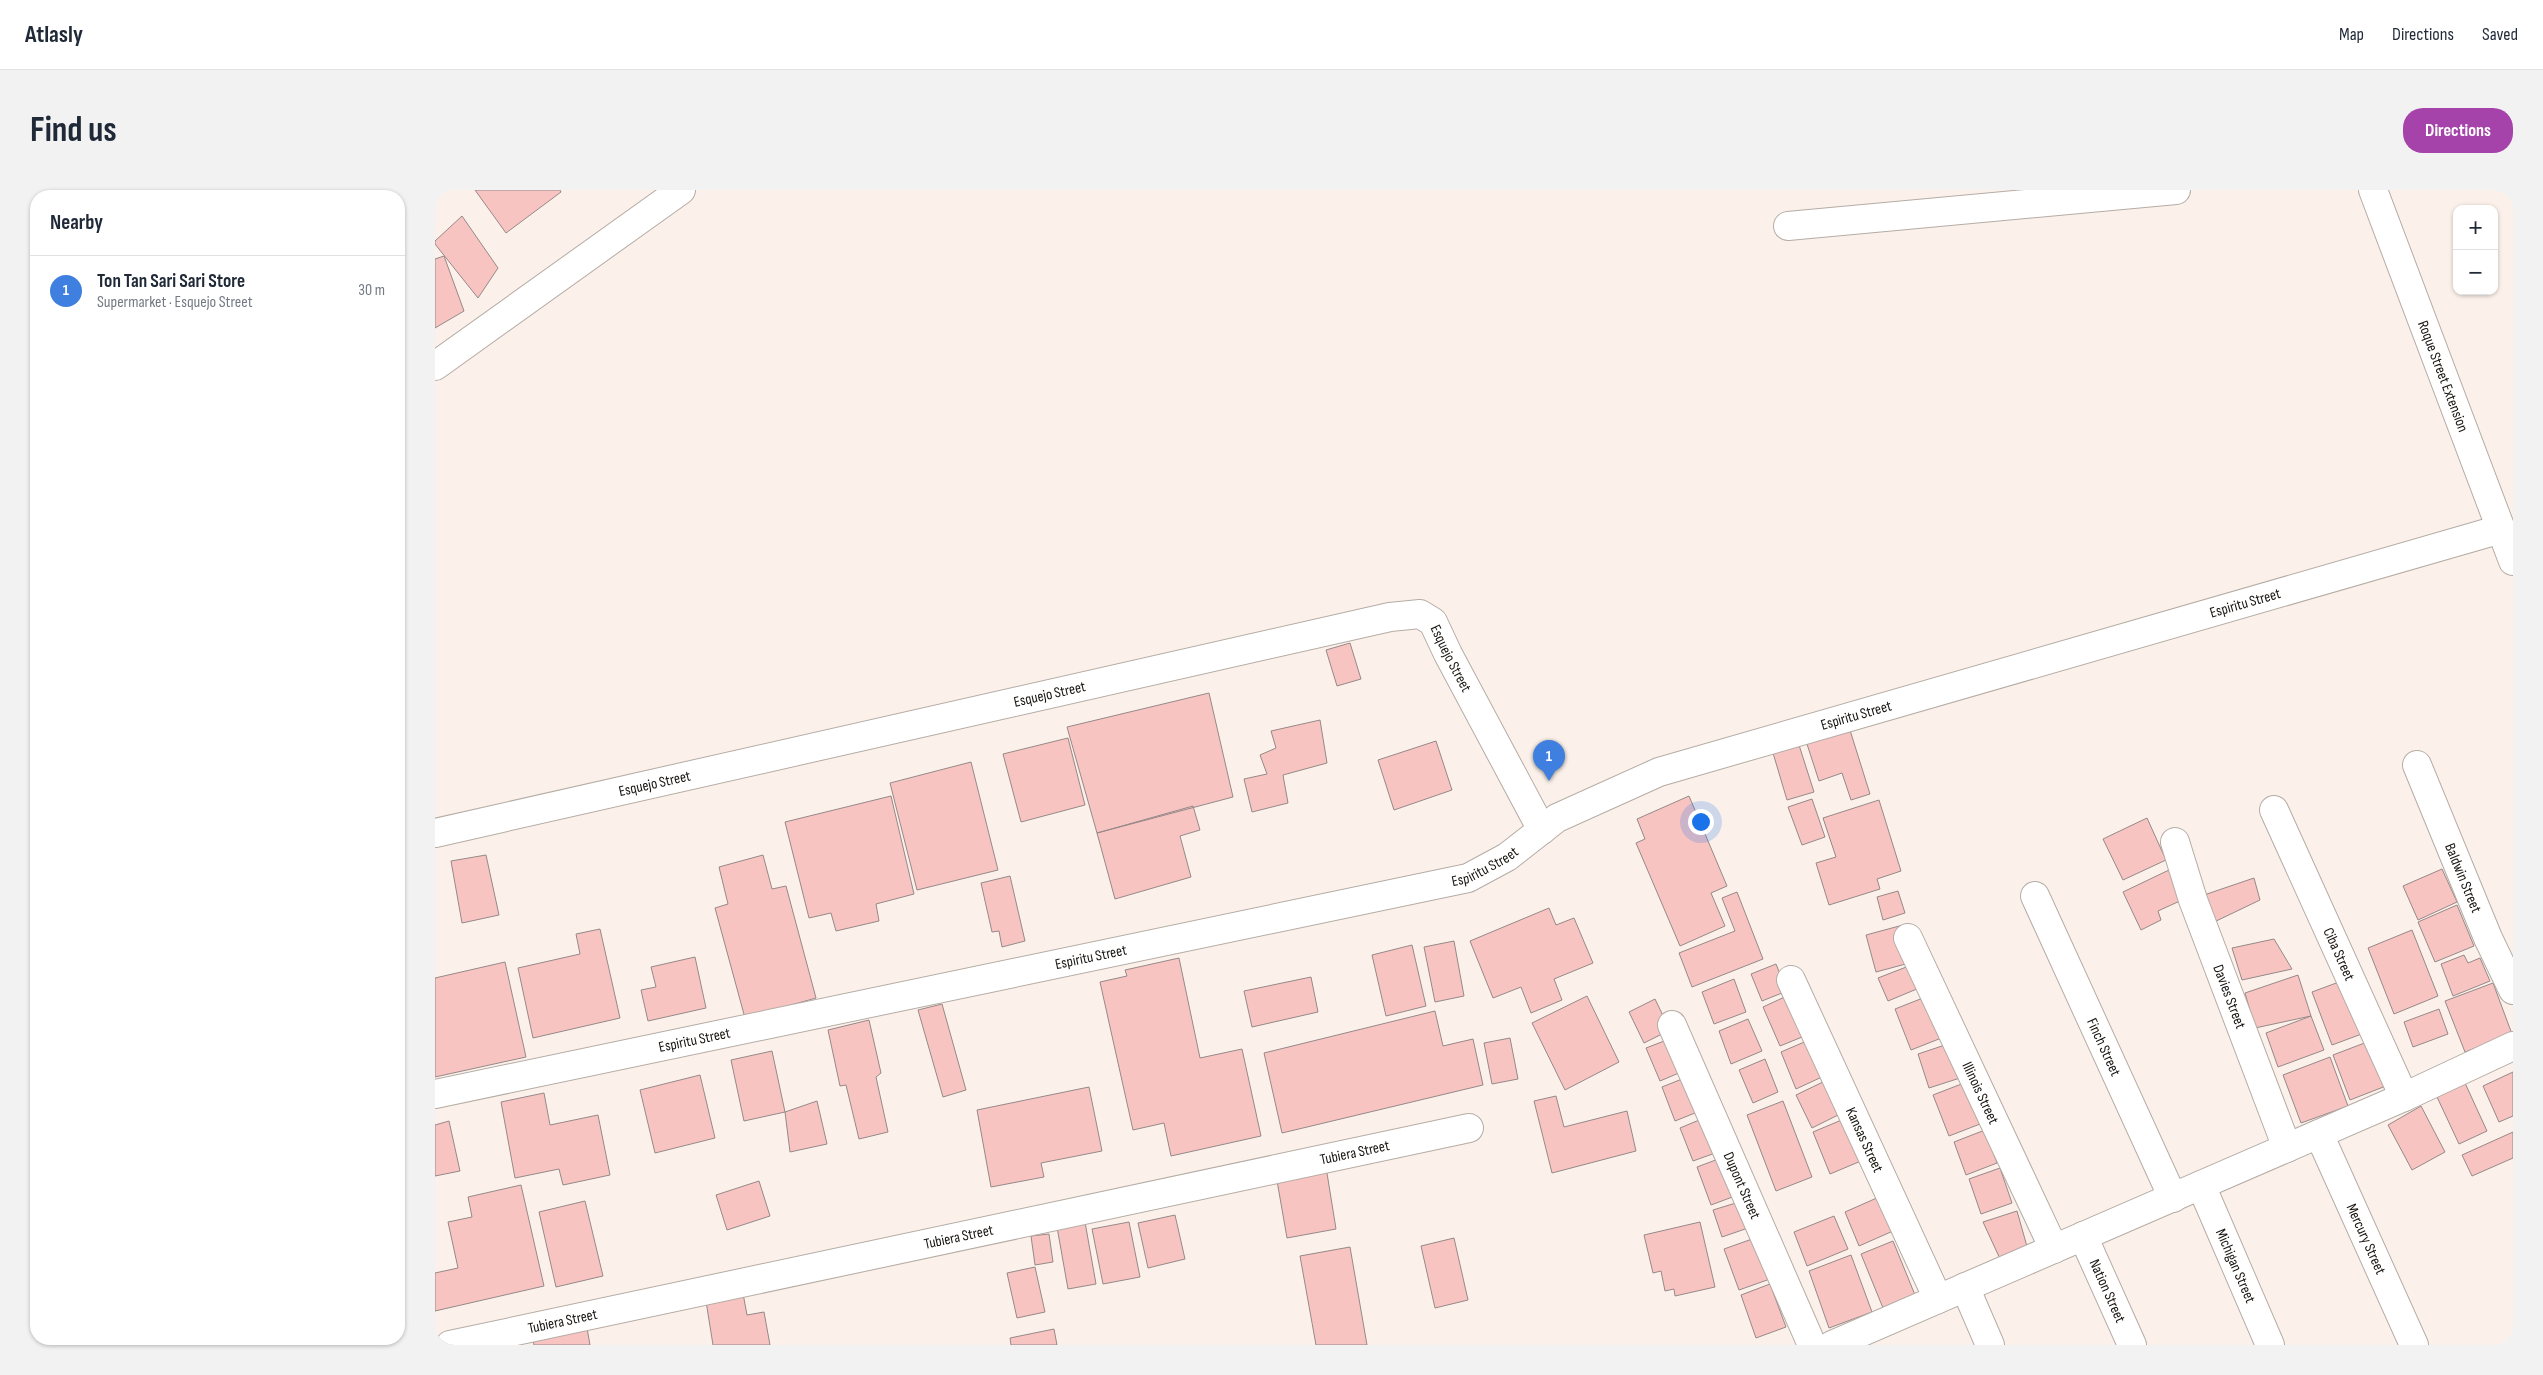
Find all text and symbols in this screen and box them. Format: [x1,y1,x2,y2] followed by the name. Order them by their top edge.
[25,20,83,49] text: Atlasly
[2339,24,2364,45] text: Map
[2392,24,2454,45] text: Directions
[2482,24,2518,45] text: Saved
[2403,108,2513,153] button: Directions
[30,109,117,152] text: Find us
[2453,205,2498,295] map controls
[2453,205,2498,250] button: +
[50,210,103,235] text: Nearby
[2453,250,2498,295] button: −
[97,270,245,293] text: Ton Tan Sari Sari Store
[63,281,69,300] text: 1
[358,281,385,300] text: 30 m
[97,293,253,312] text: Supermarket · Esquejo Street
[2413,318,2472,435] street label: Roque Street Extension
[2208,584,2283,623] street label: Espiritu Street
[1426,622,1476,696] street label: Esquejo Street
[1012,677,1088,712] street label: Esquejo Street
[1819,696,1894,735] street label: Espiritu Street
[1533,740,1565,781] pin: 1
[617,766,693,801] street label: Esquejo Street
[1688,809,1714,835] your location
[2440,841,2486,916] street label: Baldwin Street
[1450,842,1523,891] street label: Espiritu Street
[2318,925,2359,984] street label: Ciba Street
[1053,941,1129,974] street label: Espiritu Street
[2208,962,2250,1032] street label: Davies Street
[2082,1015,2125,1080] street label: Finch Street
[657,1023,732,1057] street label: Espiritu Street
[1957,1059,2003,1128] street label: Illinois Street
[1841,1105,1888,1176] street label: Kansas Street
[1318,1136,1392,1169] street label: Tubiera Street
[1719,1149,1765,1222] street label: Dupont Street
[2342,1201,2390,1278] street label: Mercury Street
[922,1220,995,1254] street label: Tubiera Street
[2211,1226,2260,1306] street label: Michigan Street
[2085,1256,2130,1326] street label: Nation Street
[526,1305,599,1338] street label: Tubiera Street

